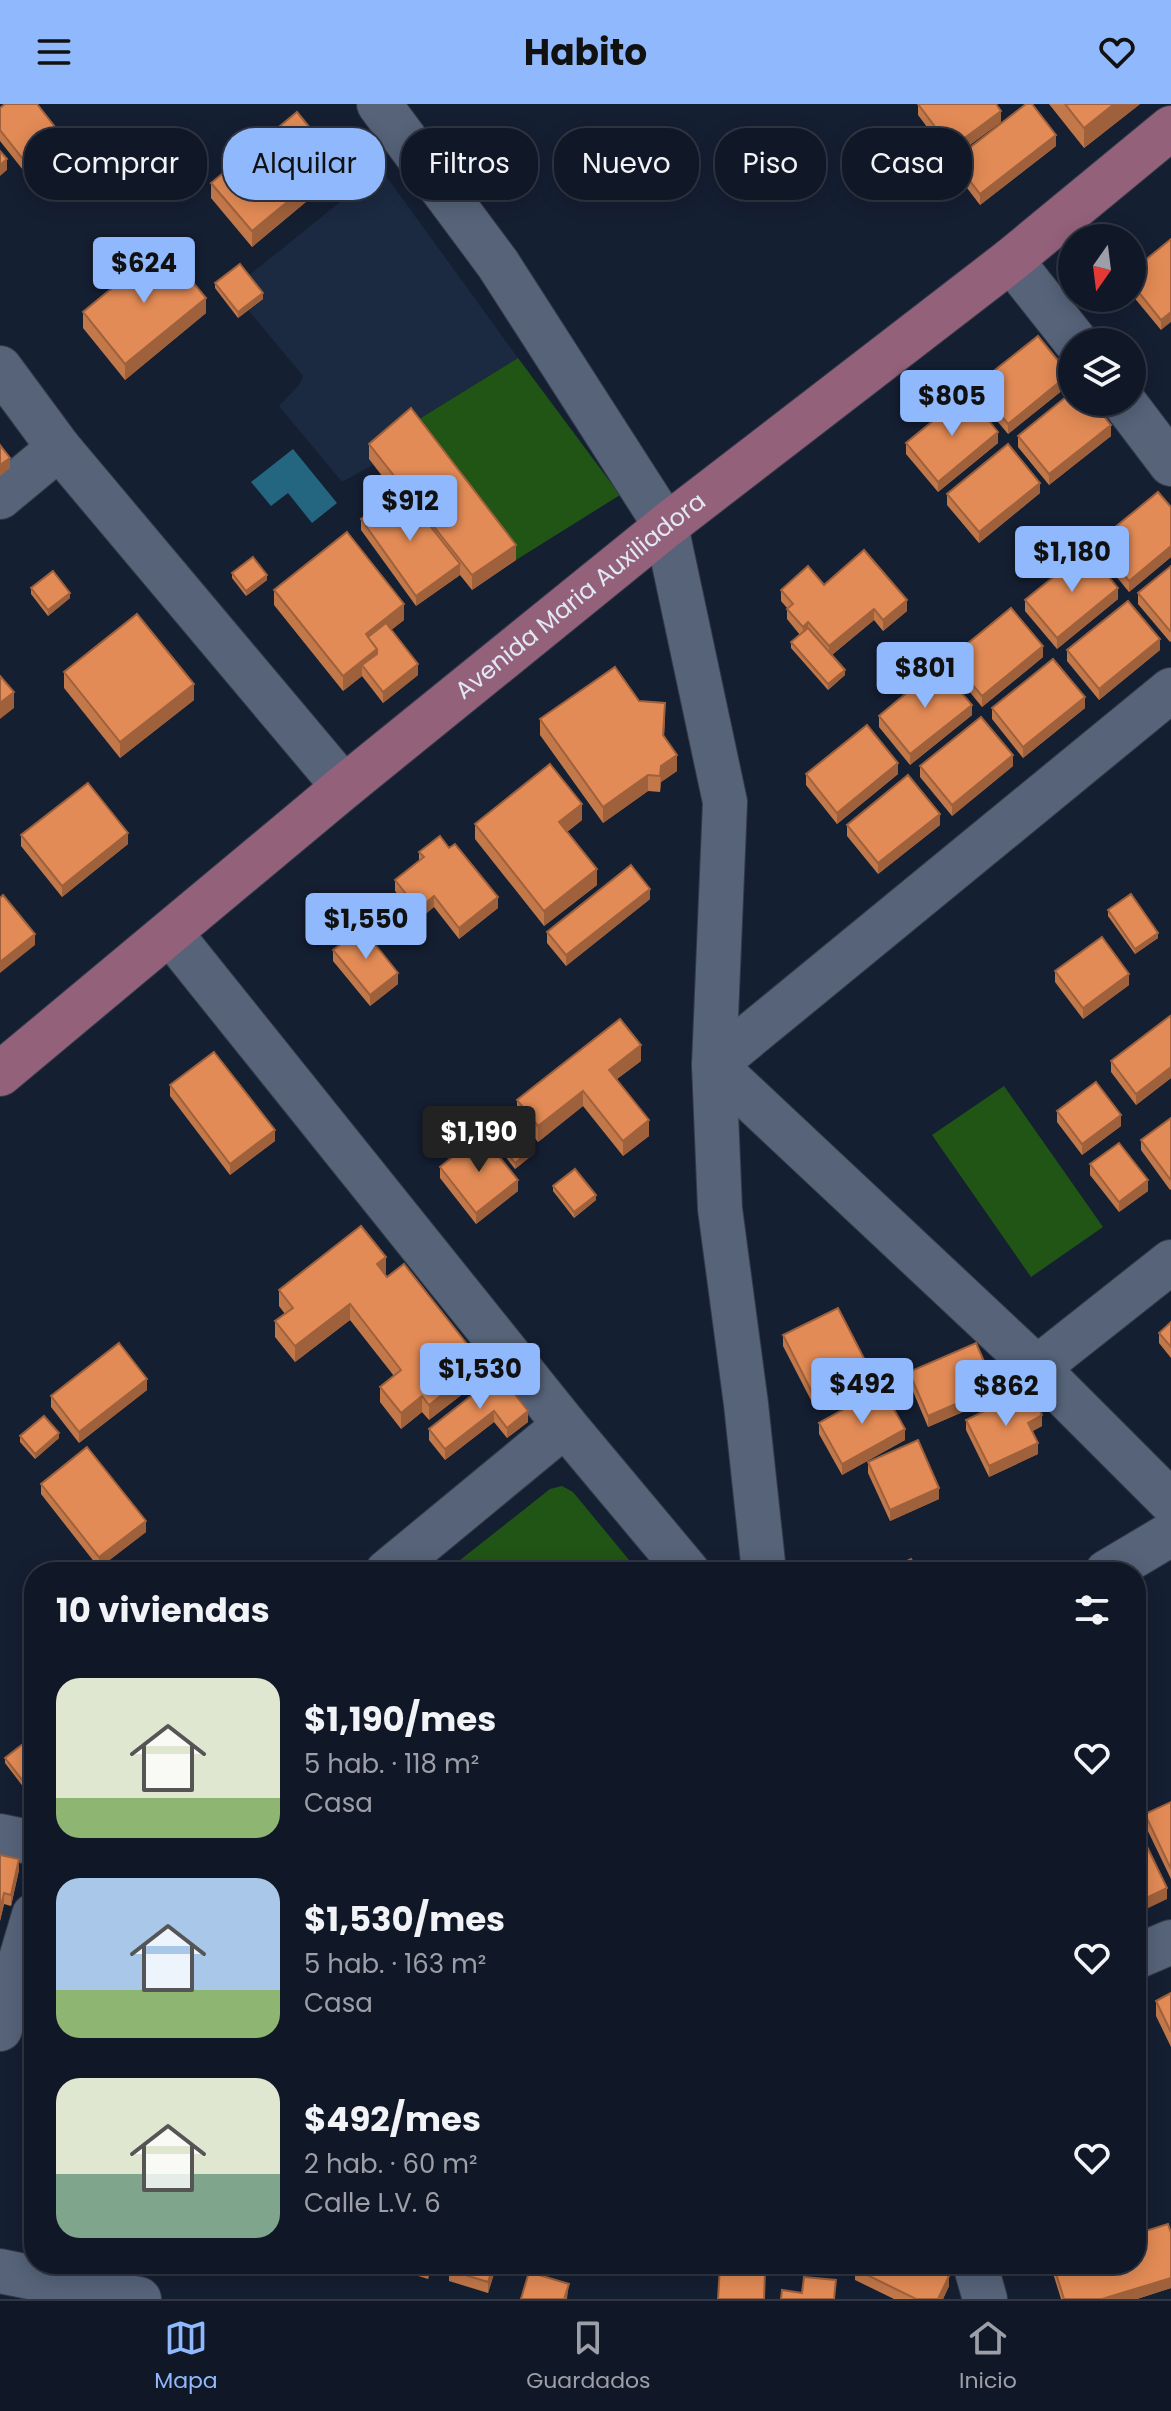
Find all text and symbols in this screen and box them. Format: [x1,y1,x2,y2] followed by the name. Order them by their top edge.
[524,27,647,78] text: Habito
[32,30,76,74] icon: menu
[1095,30,1139,74] icon: heart
[24,128,207,200] chip: Comprar
[223,128,385,200] chip: Alquilar
[401,128,538,200] chip: Filtros
[554,128,699,200] chip: Nuevo
[715,128,826,200] chip: Piso
[842,128,972,200] chip: Casa
[1058,224,1146,312] north arrow
[1058,224,1146,416] map controls
[97,237,191,305] pin: $624
[111,245,177,281] text: $624
[1058,328,1146,416] button: layers
[905,370,999,438] pin: $805
[918,378,986,414] text: $805
[363,475,457,543] pin: $912
[381,483,439,519] text: $912
[448,484,712,707] street label: Avenida Maria Auxiliadora
[1007,526,1137,594] pin: $1,180
[1033,534,1111,570] text: $1,180
[878,642,972,710] pin: $801
[895,650,955,686] text: $801
[301,893,431,961] pin: $1,550
[323,901,409,937] text: $1,550
[414,1106,544,1174] pin: $1,190
[440,1114,518,1150] text: $1,190
[415,1343,545,1411] pin: $1,530
[438,1351,522,1387] text: $1,530
[815,1358,909,1426] pin: $492
[959,1360,1053,1428] pin: $862
[829,1366,895,1402] text: $492
[973,1368,1039,1404] text: $862
[56,1586,270,1634] text: 10 viviendas
[1070,1588,1114,1632] icon: filters
[304,1695,496,1743] text: $1,190/mes
[120,1710,216,1806] icon: home
[1070,1736,1114,1780] icon: heart
[304,1746,479,1782] text: 5 hab. · 118 m²
[304,1785,373,1821] text: Casa
[304,1895,505,1943] text: $1,530/mes
[120,1910,216,2006] icon: home
[1070,1936,1114,1980] icon: heart
[304,1946,486,1982] text: 5 hab. · 163 m²
[304,1985,373,2021] text: Casa
[304,2095,481,2143] text: $492/mes
[120,2110,216,2206] icon: home
[1070,2136,1114,2180] icon: heart
[304,2146,478,2182] text: 2 hab. · 60 m²
[304,2185,441,2221] text: Calle L.V. 6
[154,2316,218,2397] tab: Mapa
[526,2316,651,2397] tab: Guardados
[959,2316,1017,2397] tab: Inicio

